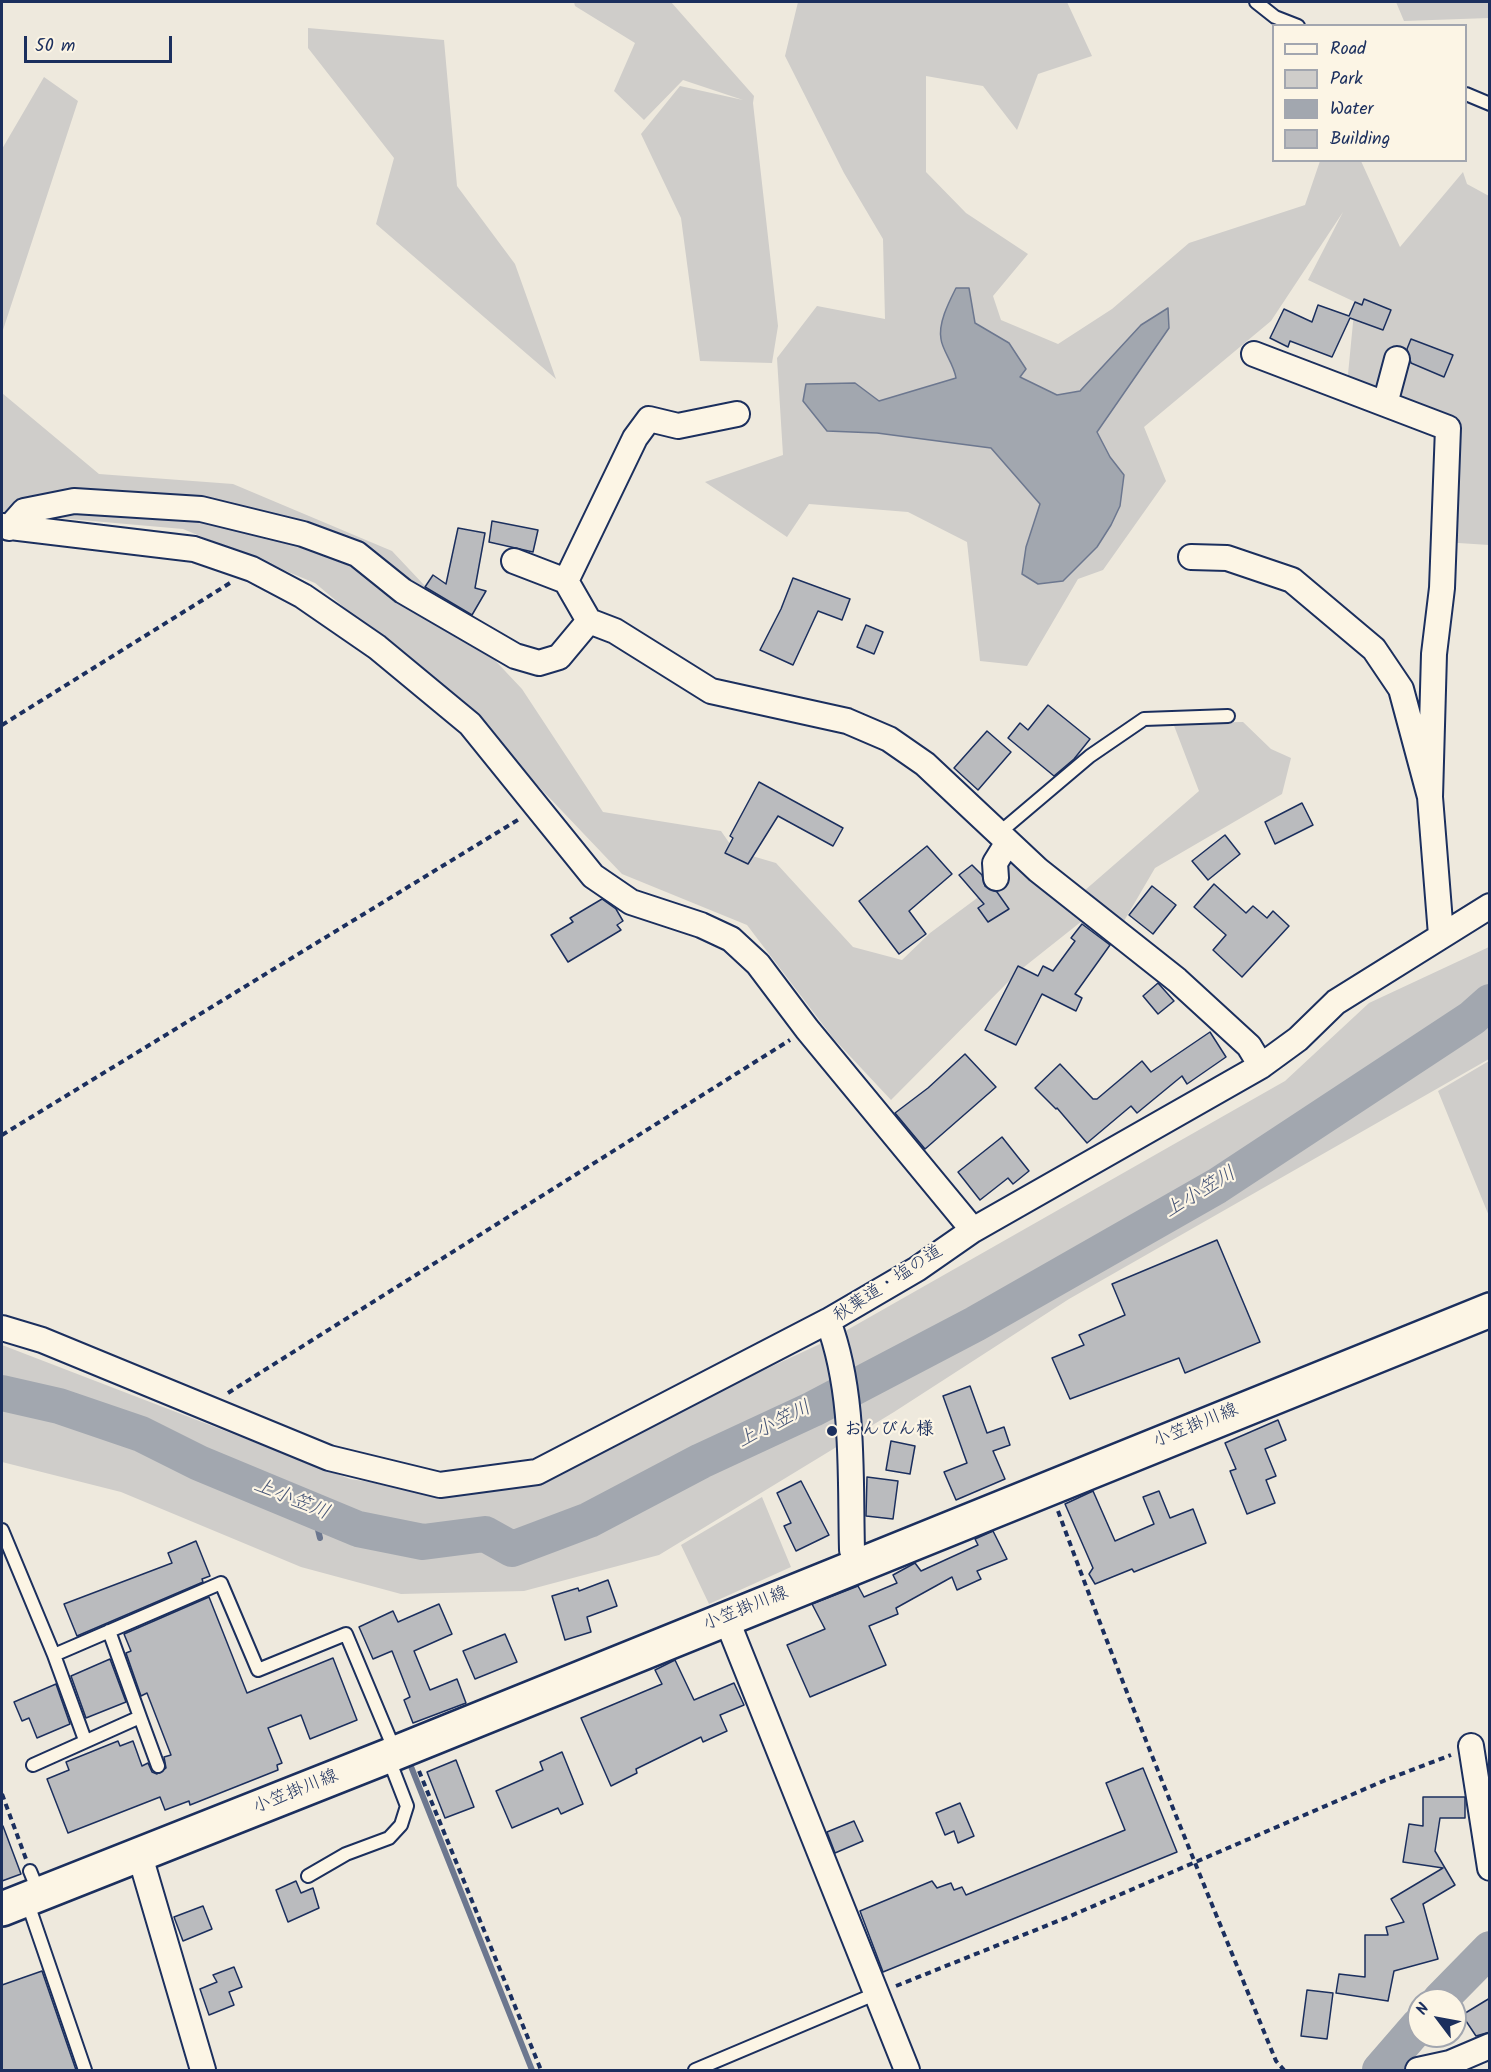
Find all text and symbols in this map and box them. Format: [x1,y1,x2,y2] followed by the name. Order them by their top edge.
[27,24,176,62] scale bar
[1272,24,1467,162] legend
[35,32,75,61] text: 50 m
[1330,35,1366,64] text: Road
[1330,65,1363,94] text: Park
[1330,95,1374,124] text: Water
[1330,125,1390,154] text: Building
[1161,1163,1241,1225] water label: 上小笠川
[830,1242,948,1328] street label: 秋葉道・塩の道
[734,1397,816,1455] water label: 上小笠川
[1150,1400,1242,1454] street label: 小笠掛川線
[844,1420,934,1442] place label: おんびん様
[825,1424,839,1438] marker: おんびん様
[249,1475,333,1527] water label: 上小笠川
[700,1583,792,1637] street label: 小笠掛川線
[250,1766,342,1820] street label: 小笠掛川線
[1407,1988,1467,2048] north arrow
[1410,1998,1436,2020] text: N

